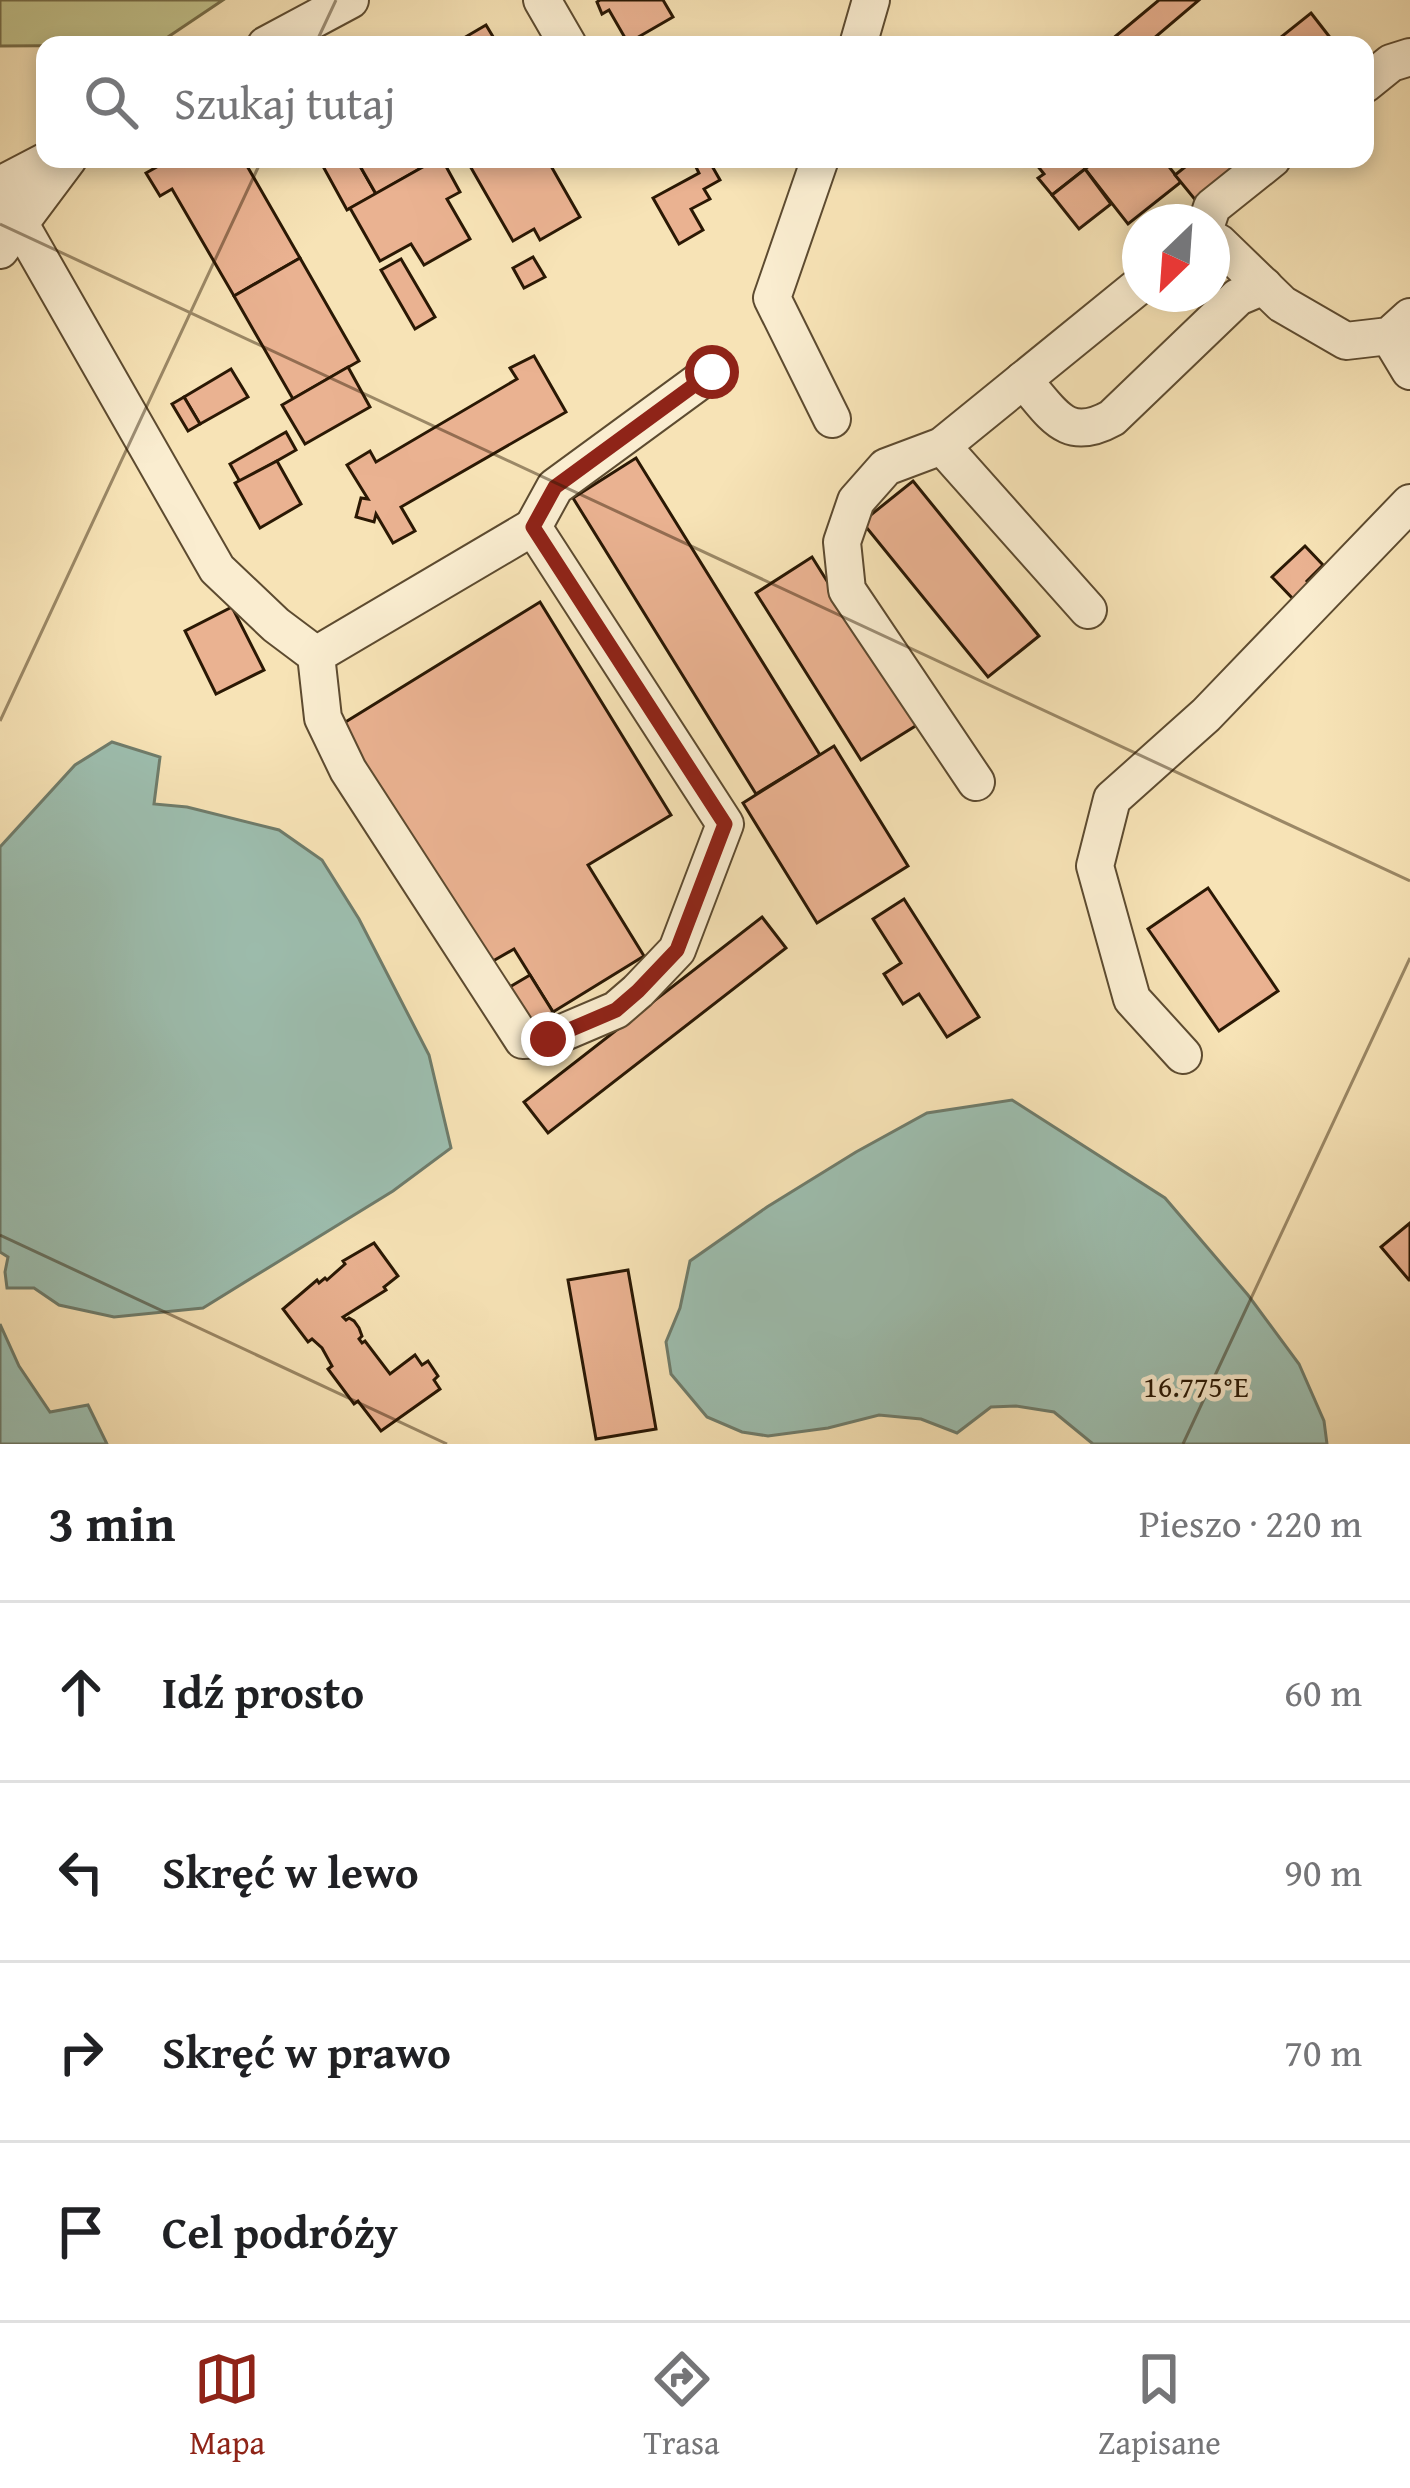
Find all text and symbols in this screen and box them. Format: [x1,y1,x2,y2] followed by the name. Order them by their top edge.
[36,36,1374,168] search box
[78,69,144,135] icon: search
[174,70,396,135] text: Szukaj tutaj
[1122,204,1230,312] north arrow
[685,345,739,399] route start
[521,1012,575,1066] route end
[1143,1364,1249,1408] text: 16.775°E
[48,1485,175,1560] text: 3 min
[1139,1494,1362,1551] text: Pieszo · 220 m
[48,1659,114,1725] icon: ahead
[162,1659,364,1724] text: Idź prosto
[1284,1663,1362,1720] text: 60 m
[48,1839,114,1905] icon: left
[162,1839,419,1904] text: Skręć w lewo
[1284,1843,1362,1900] text: 90 m
[48,2019,114,2085] icon: right
[162,2019,451,2084] text: Skręć w prawo
[1284,2023,1362,2080] text: 70 m
[48,2199,114,2265] icon: arrive
[162,2199,398,2264] text: Cel podróży
[189,2346,265,2466] tab: Mapa
[644,2346,720,2466] tab: Trasa
[1098,2346,1221,2466] tab: Zapisane

